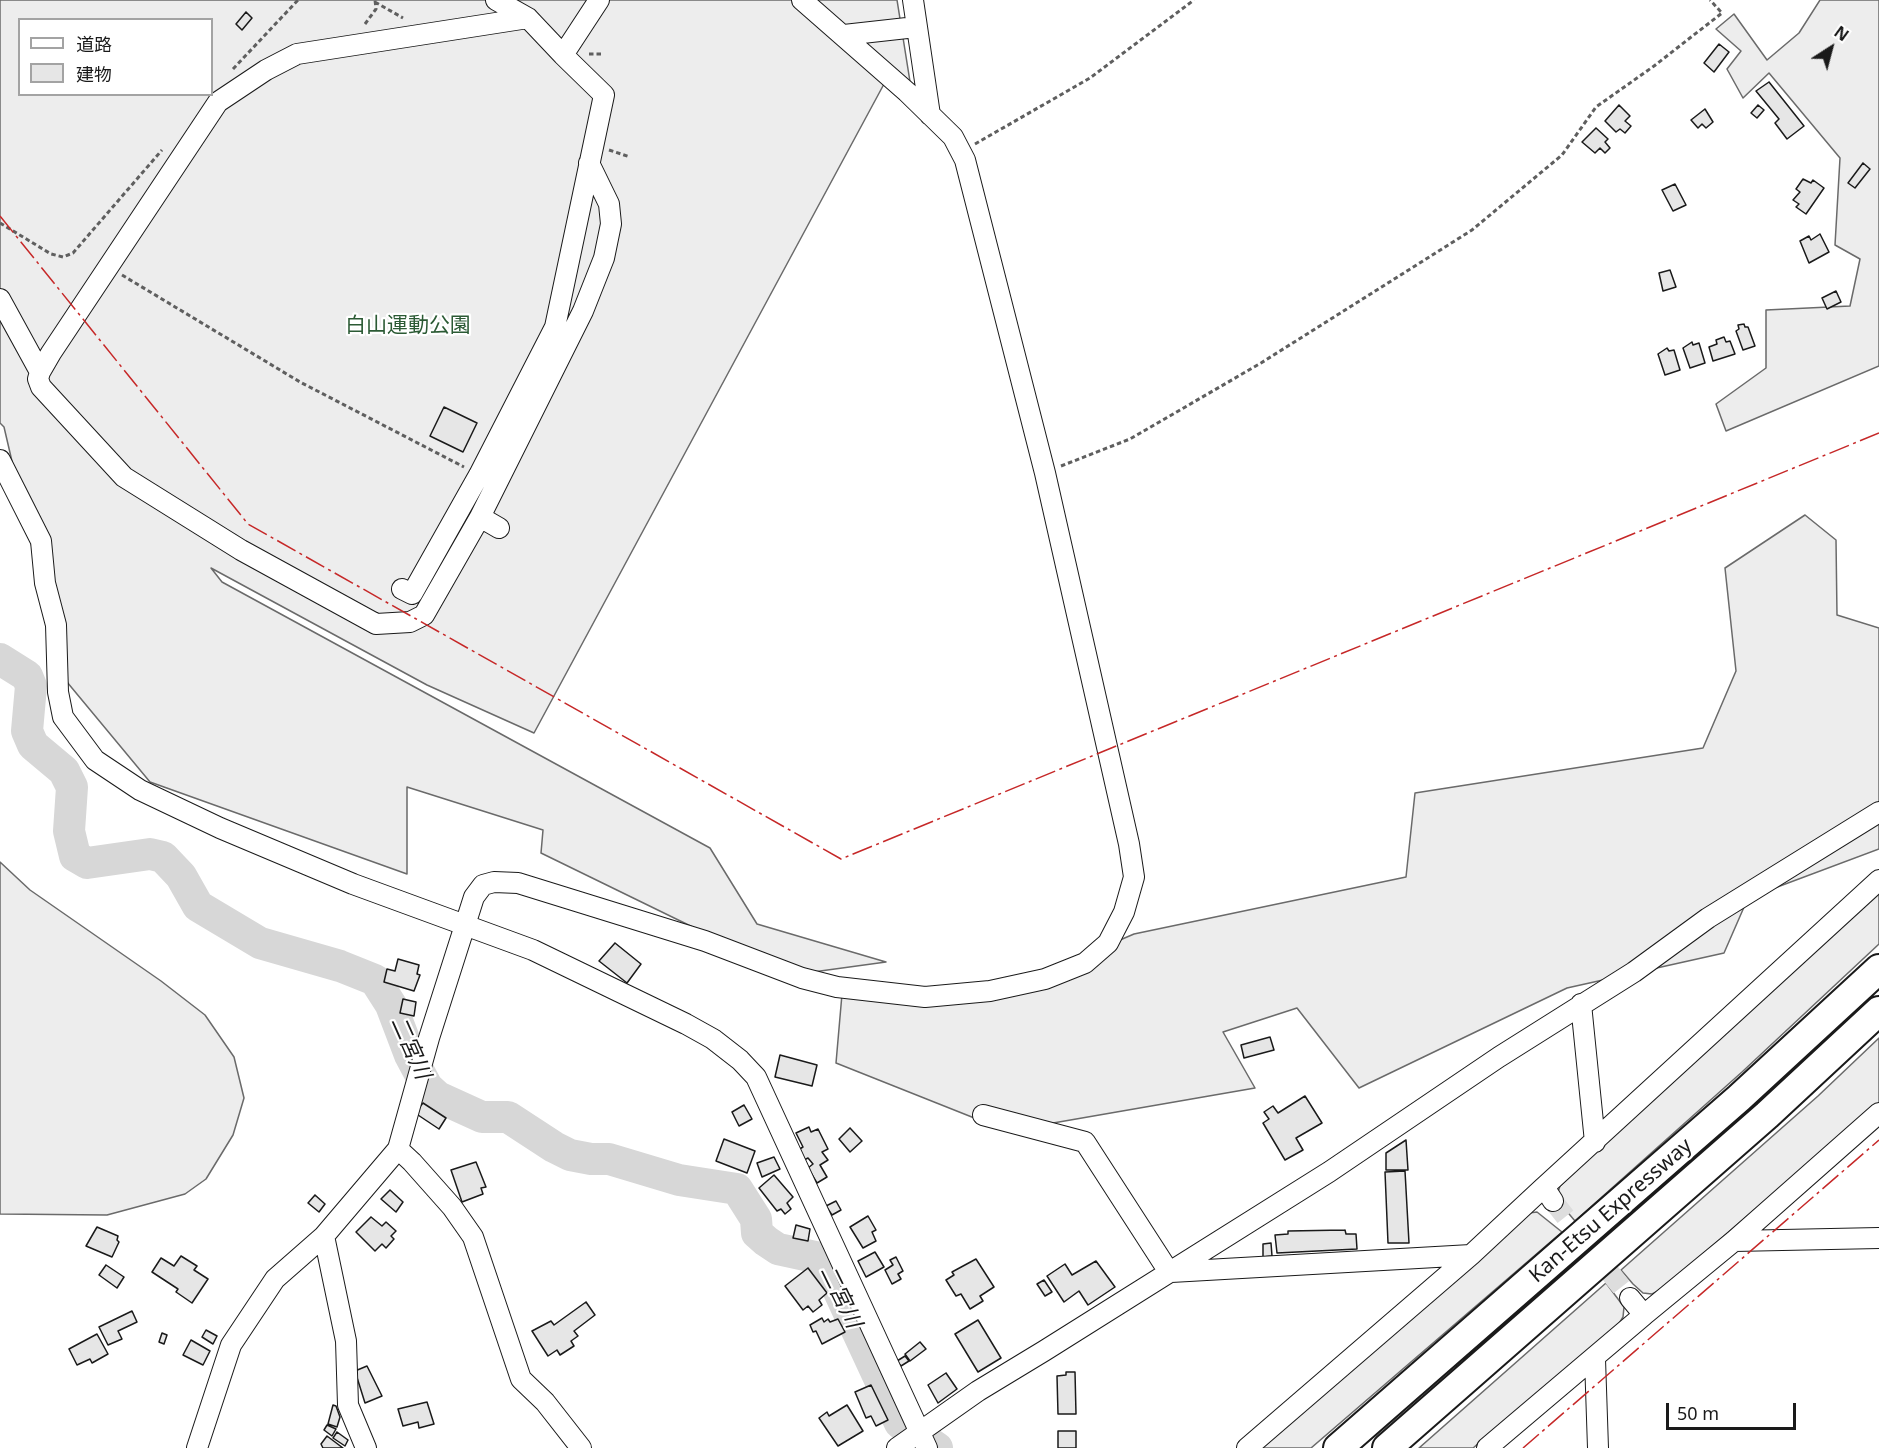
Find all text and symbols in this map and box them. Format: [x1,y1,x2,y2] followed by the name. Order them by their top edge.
[18,18,213,96] legend
[1801,18,1861,78] north arrow
[1830,21,1853,46] text: N
[76,32,112,56] text: 道路
[76,62,112,86] text: 建物
[345,313,471,339] park label: 白山運動公園
[385,1012,435,1084] water label: 二宮川
[1525,1134,1697,1288] street label: Kan-Etsu Expressway
[814,1262,866,1332] water label: 二宮川
[1669,1391,1800,1429] scale bar
[1677,1401,1719,1425] text: 50 m

